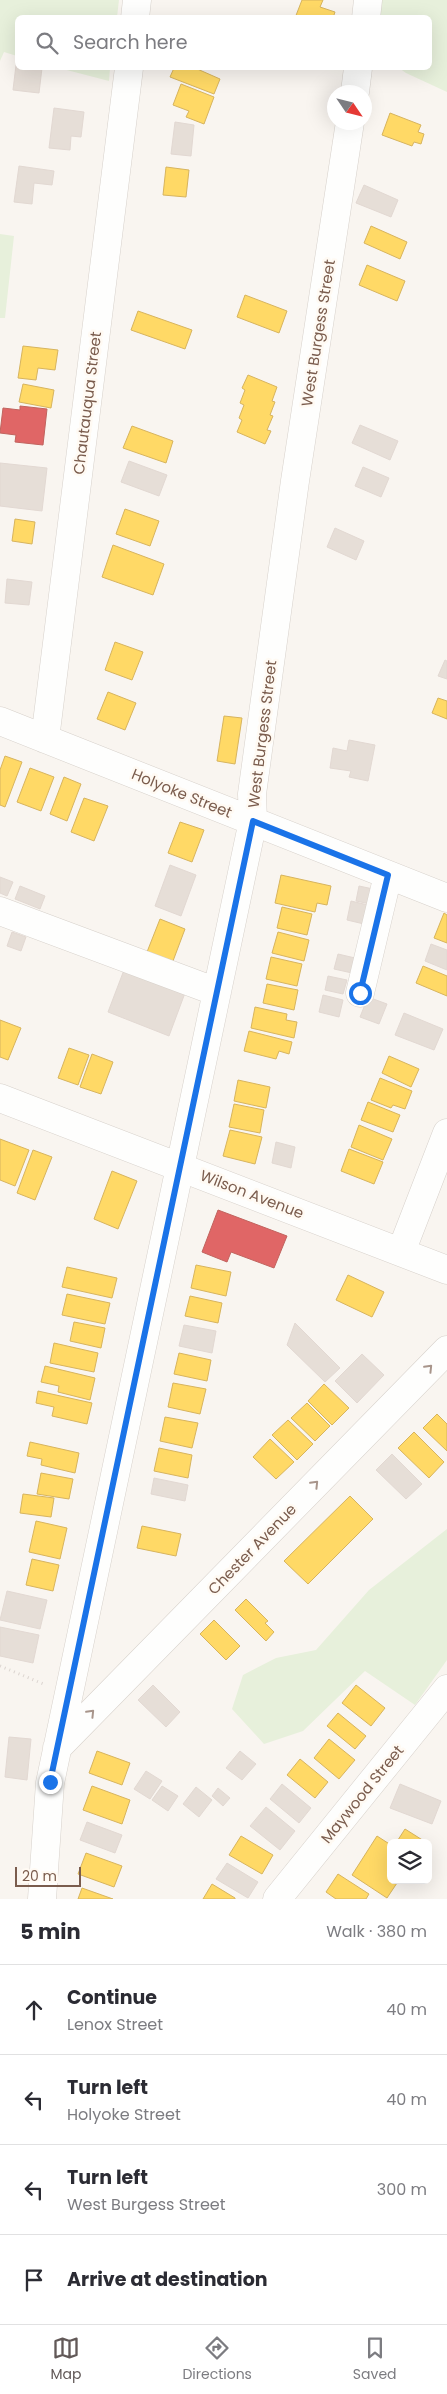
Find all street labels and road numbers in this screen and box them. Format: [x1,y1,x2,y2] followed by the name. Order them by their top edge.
[296,258,340,408] street label: West Burgess Street
[68,330,106,476] street label: Chautauqua Street
[243,659,281,809] street label: West Burgess Street
[129,763,235,823] street label: Holyoke Street
[197,1165,307,1223] street label: Wilson Avenue
[203,1499,301,1599] street label: Chester Avenue
[316,1740,408,1848] street label: Maywood Street

